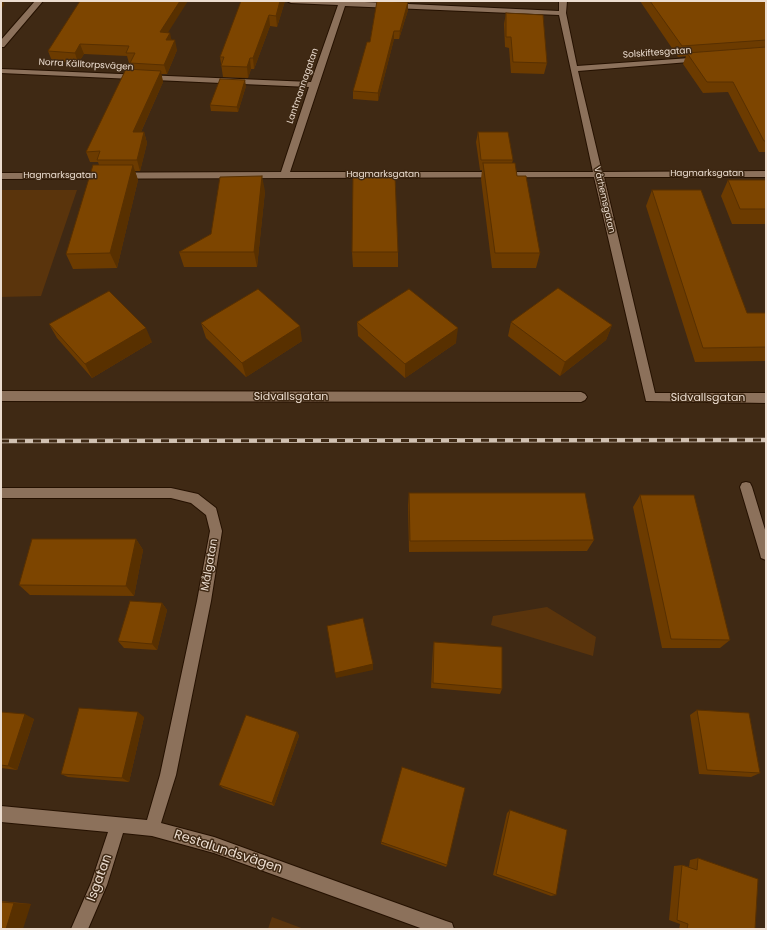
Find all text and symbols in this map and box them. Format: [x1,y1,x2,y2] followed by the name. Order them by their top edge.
[622,45,692,61] street label: Solskiftesgatan
[285,47,321,125] street label: Lantmannagatan
[38,57,134,73] street label: Norra Källtorpsvägen
[591,166,617,234] street label: Vårhemsgatan
[670,169,744,179] street label: Hagmarksgatan
[346,170,420,180] street label: Hagmarksgatan
[23,171,97,181] street label: Hagmarksgatan
[254,390,328,404] street label: Sidvallsgatan
[671,391,745,405] street label: Sidvallsgatan
[199,538,221,592] street label: Målgatan
[172,827,284,877] street label: Restalundsvägen
[84,852,116,904] street label: Isgatan

